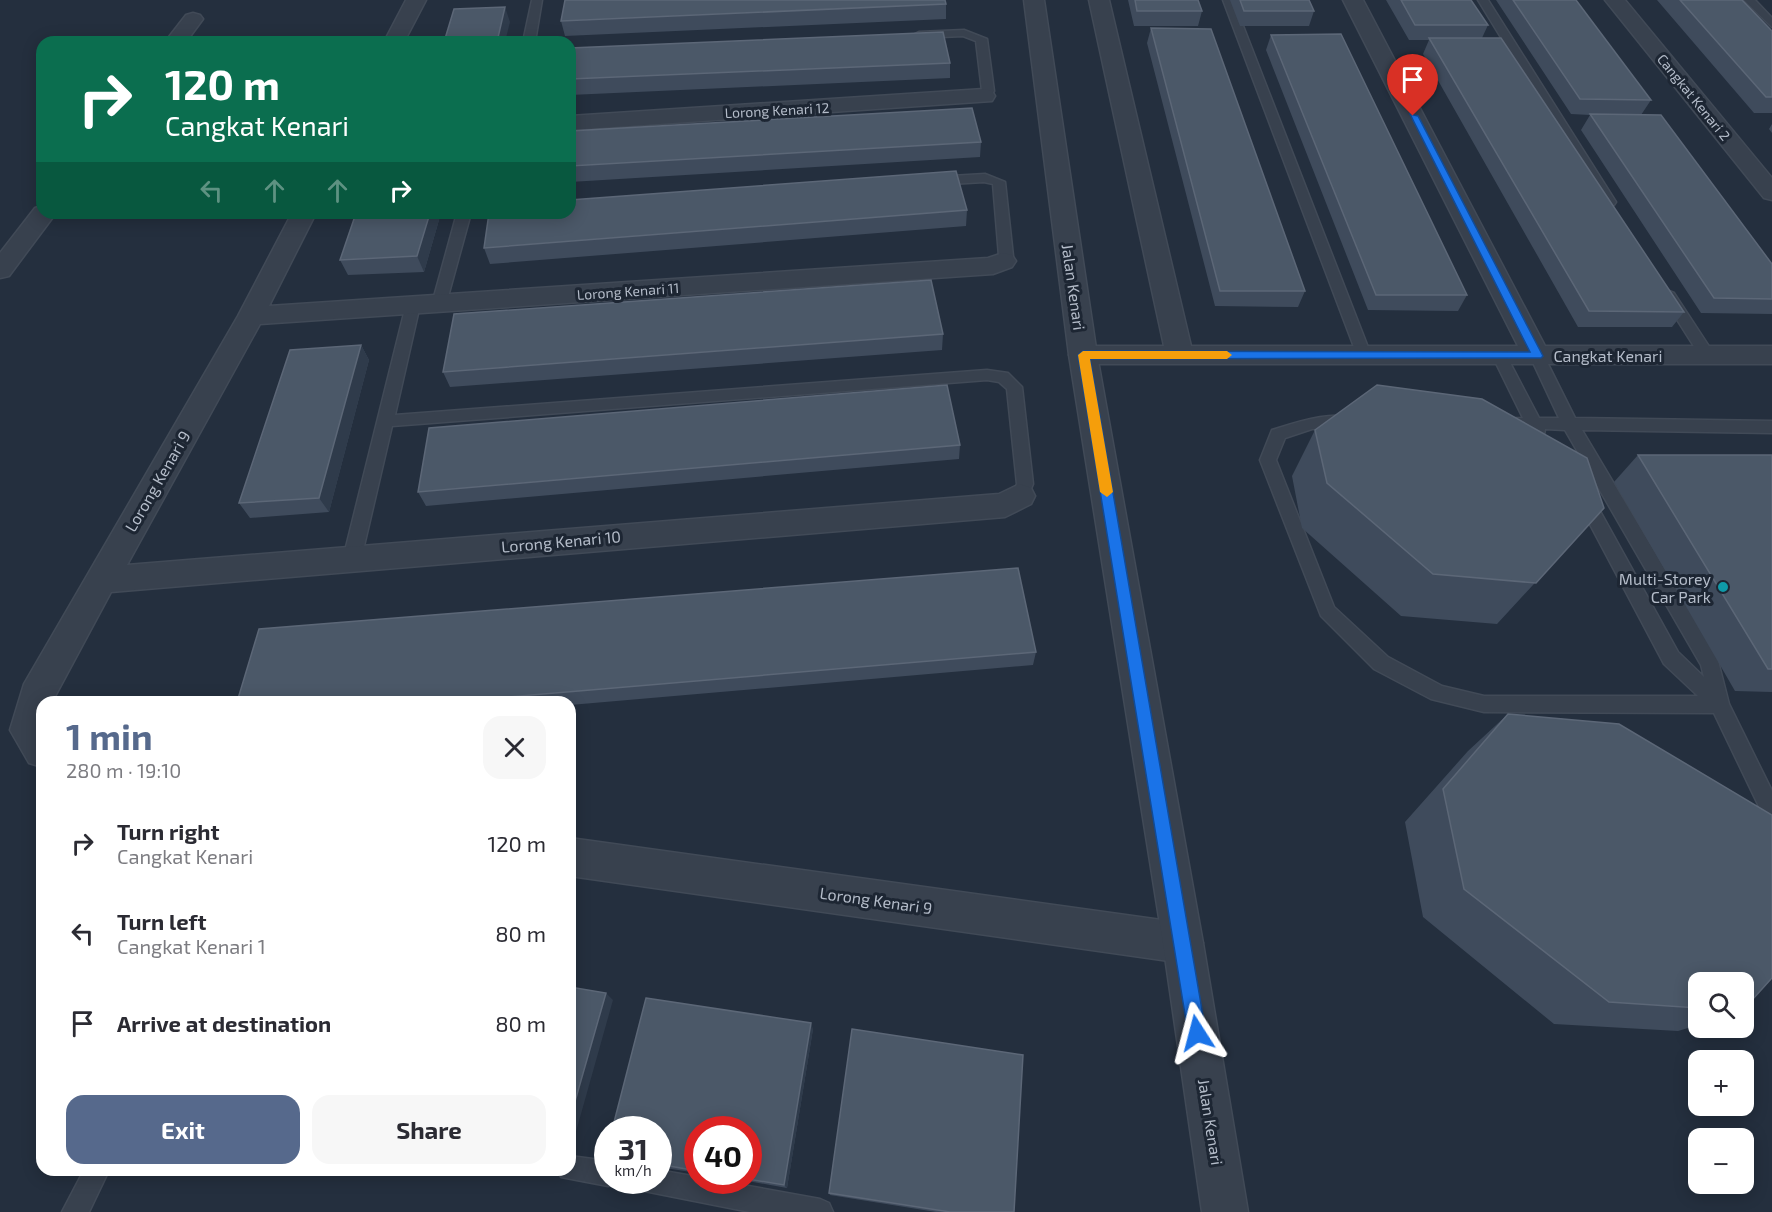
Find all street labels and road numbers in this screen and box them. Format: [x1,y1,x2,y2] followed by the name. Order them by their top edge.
[1654,50,1734,144] street label: Cangkat Kenari 2
[724,99,830,121] street label: Lorong Kenari 12
[1059,243,1089,331] street label: Jalan Kenari
[576,279,680,303] street label: Lorong Kenari 11
[1553,346,1663,365] street label: Cangkat Kenari
[120,427,194,535] street label: Lorong Kenari 9
[500,526,622,556] street label: Lorong Kenari 10
[819,883,933,917] street label: Lorong Kenari 9
[1195,1078,1227,1166] street label: Jalan Kenari

